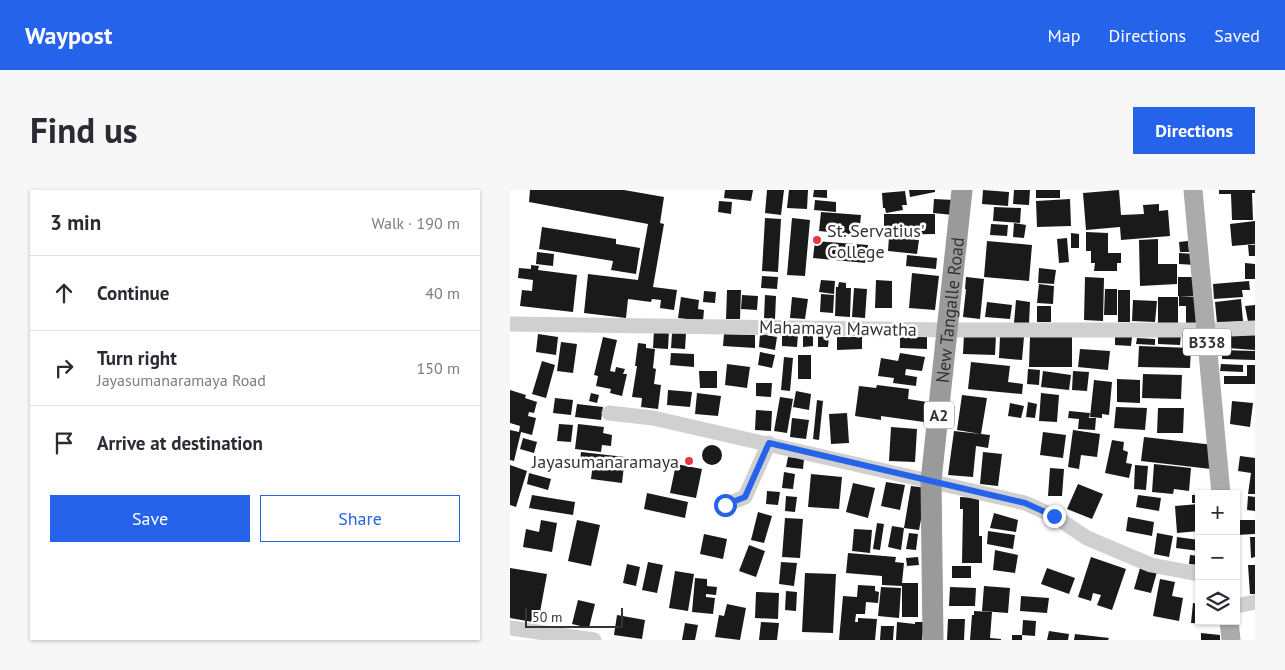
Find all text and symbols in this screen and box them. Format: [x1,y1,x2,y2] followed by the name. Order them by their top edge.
[25,20,112,51] text: Waypost
[1048,24,1080,47] text: Map
[1108,24,1186,47] text: Directions
[1214,24,1260,47] text: Saved
[30,107,138,153] text: Find us
[1133,107,1255,154] button: Directions
[50,209,101,236] text: 3 min
[371,213,460,233] text: Walk · 190 m
[827,219,925,263] place label: St. Servatius' College
[811,234,823,246] marker: St. Servatius' College
[930,236,968,384] street label: New Tangalle Road
[50,279,78,307] icon: ahead
[97,281,169,305] text: Continue
[425,283,460,303] text: 40 m
[759,315,917,341] street label: Mahamaya Mawatha
[1183,328,1231,356] road number: B338
[97,346,177,370] text: Turn right
[50,354,78,382] icon: right
[417,358,460,378] text: 150 m
[97,370,266,390] text: Jayasumanaramaya Road
[924,402,954,428] road number: A2
[50,429,78,457] icon: arrive
[97,431,263,455] text: Arrive at destination
[531,450,679,473] place label: Jayasumanaramaya
[683,455,695,467] marker: Jayasumanaramaya
[1195,490,1240,625] map controls
[1195,490,1240,535] button: +
[714,494,737,517] route start
[50,495,250,542] button: Save
[260,495,460,542] button: Share
[1043,505,1066,528] route end
[1195,535,1240,580] button: −
[1195,580,1240,625] button: layers
[525,605,622,628] scale bar
[532,608,562,626] text: 50 m

